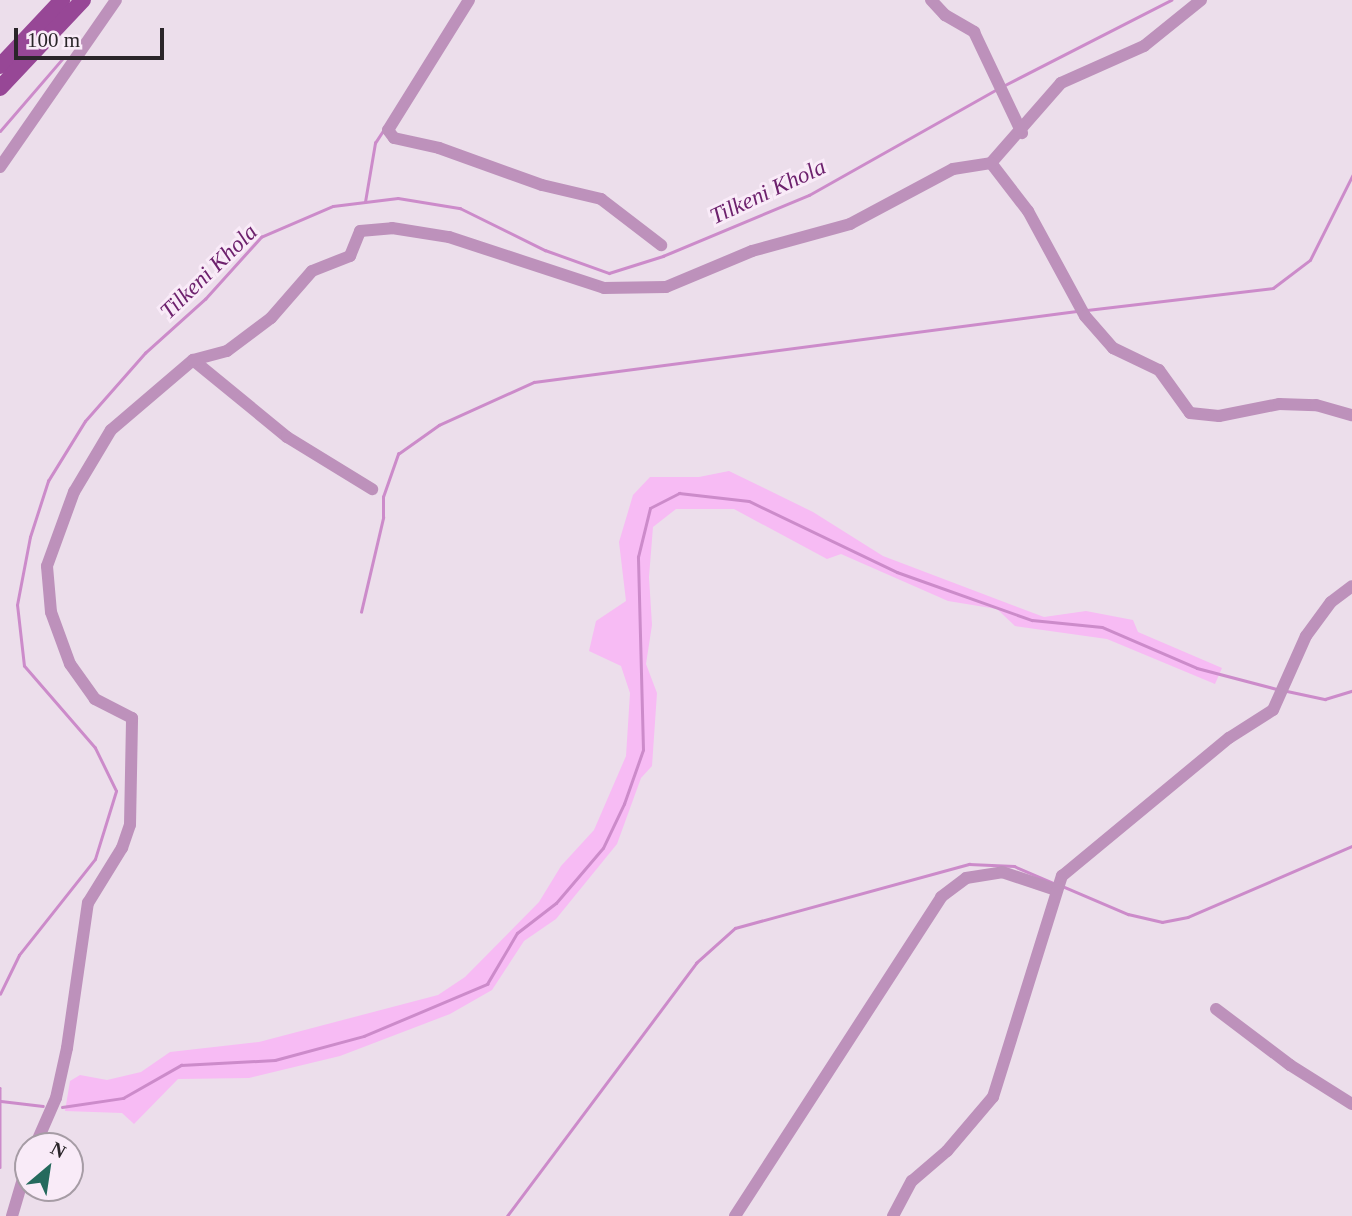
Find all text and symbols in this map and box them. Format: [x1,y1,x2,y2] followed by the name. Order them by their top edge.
[18,14,168,58] scale bar
[27,28,80,52] text: 100 m
[706,153,830,231] water label: Tilkeni Khola
[155,219,263,325] water label: Tilkeni Khola
[14,1132,84,1202] north arrow
[47,1137,70,1162] text: N

